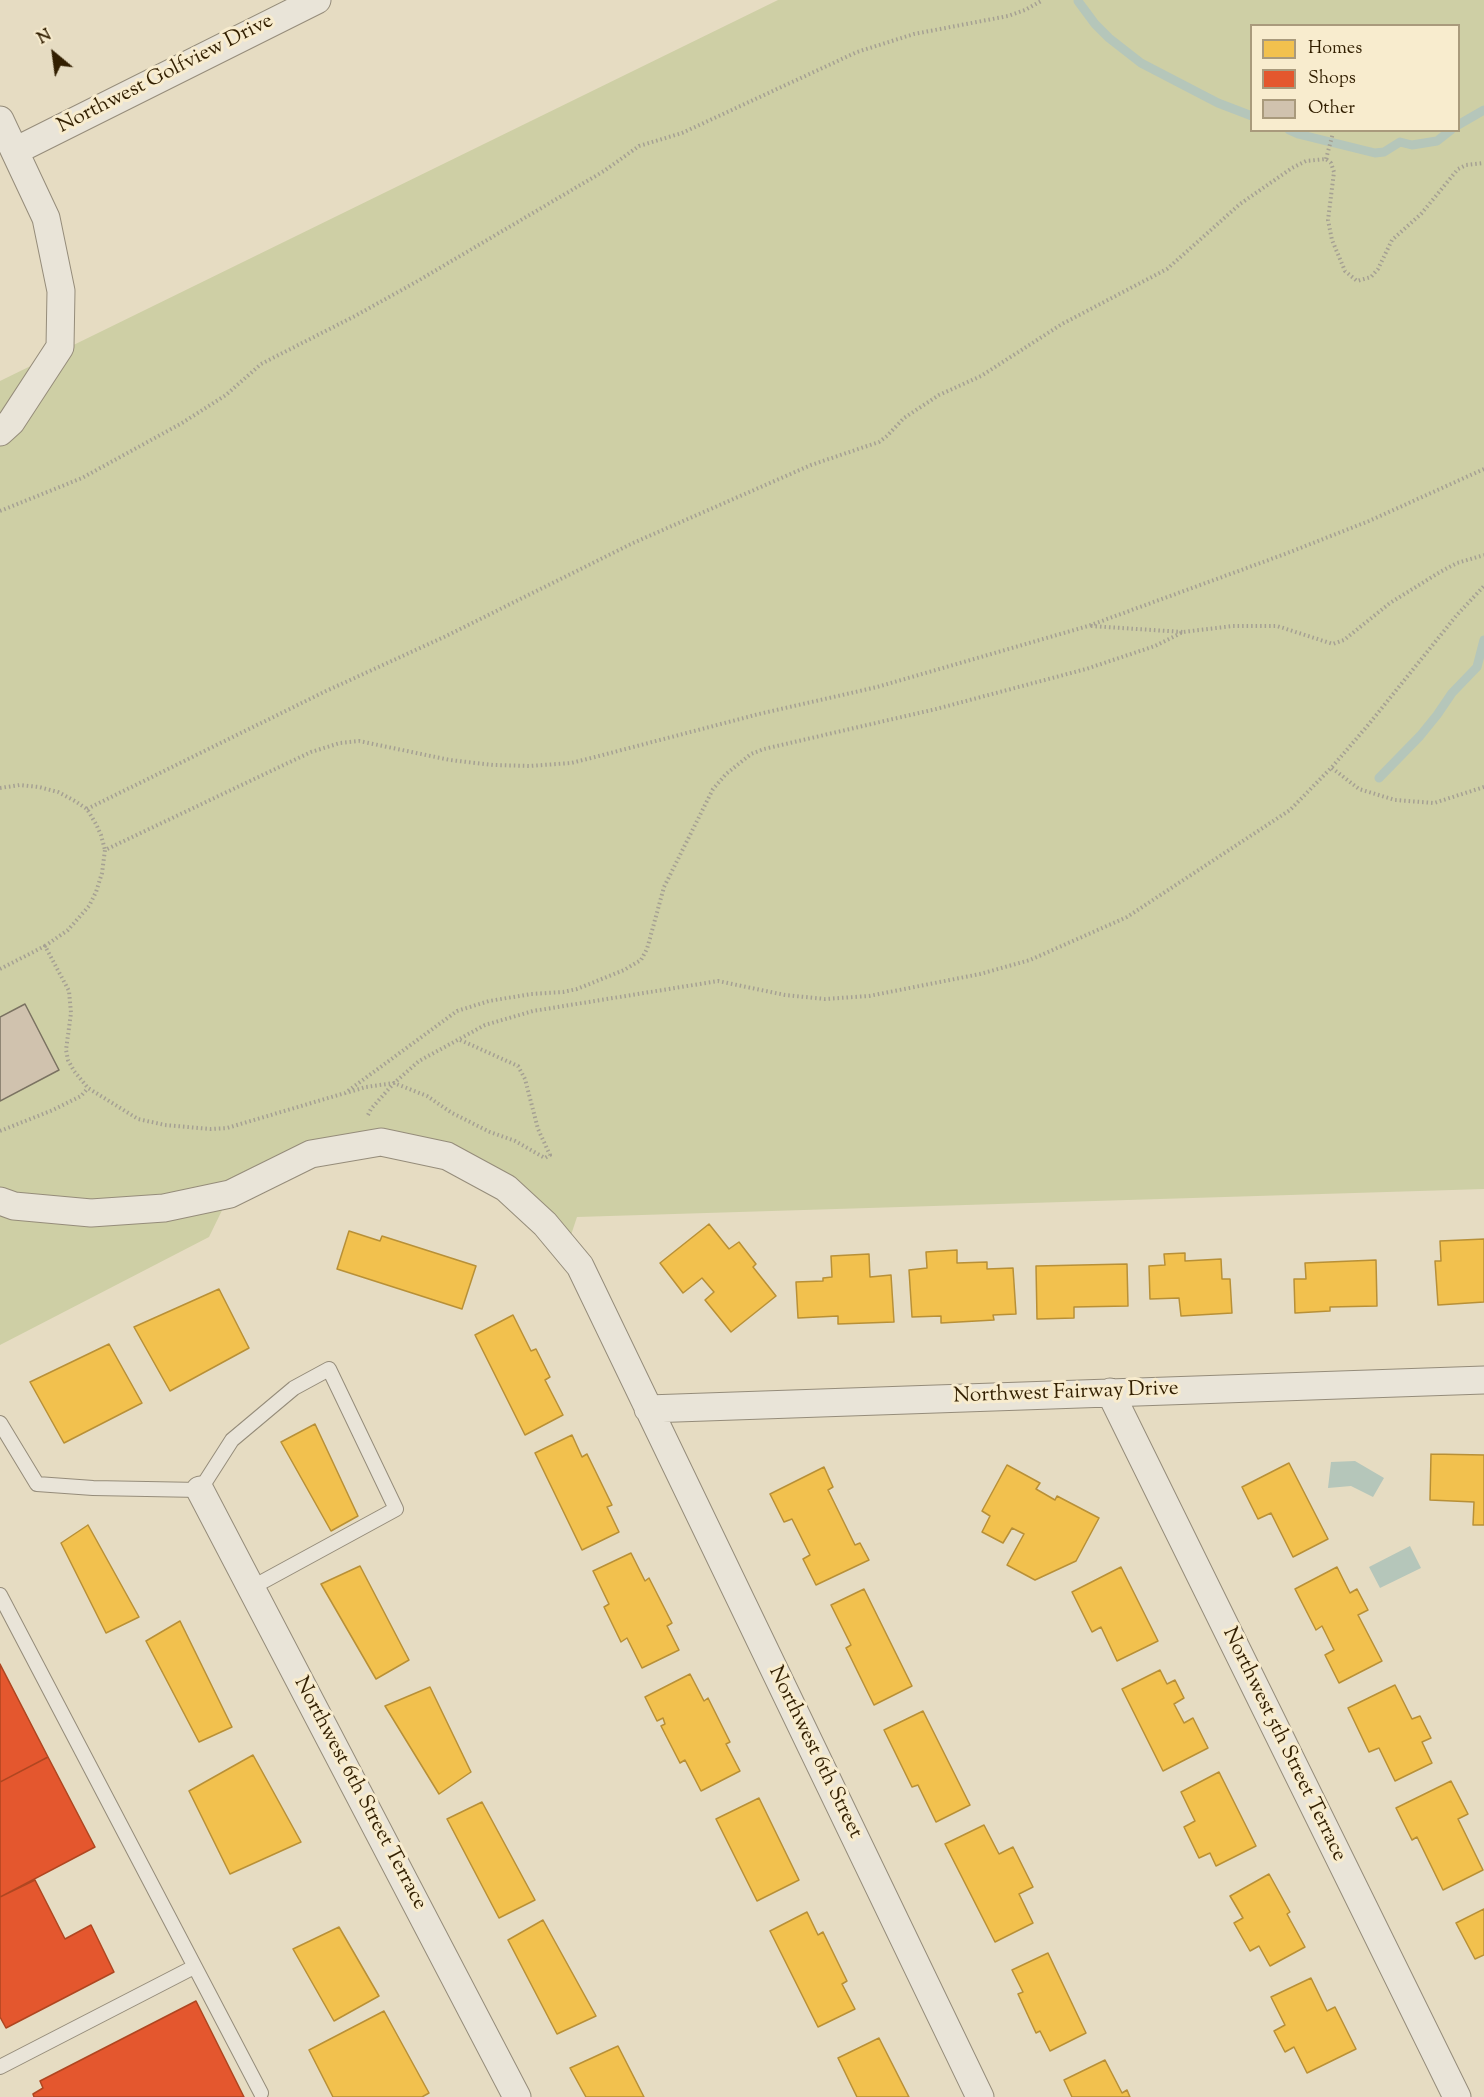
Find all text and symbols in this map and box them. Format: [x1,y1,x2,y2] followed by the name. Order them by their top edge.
[54,10,278,140] street label: Northwest Golfview Drive
[24,24,84,84] north arrow
[1250,24,1460,132] legend
[34,25,56,51] text: N
[1308,36,1362,62] text: Homes
[1308,66,1356,92] text: Shops
[1308,96,1355,122] text: Other
[953,1377,1179,1411] street label: Northwest Fairway Drive
[1215,1624,1351,1866] street label: Northwest 5th Street Terrace
[761,1663,867,1843] street label: Northwest 6th Street
[287,1673,431,1915] street label: Northwest 6th Street Terrace

